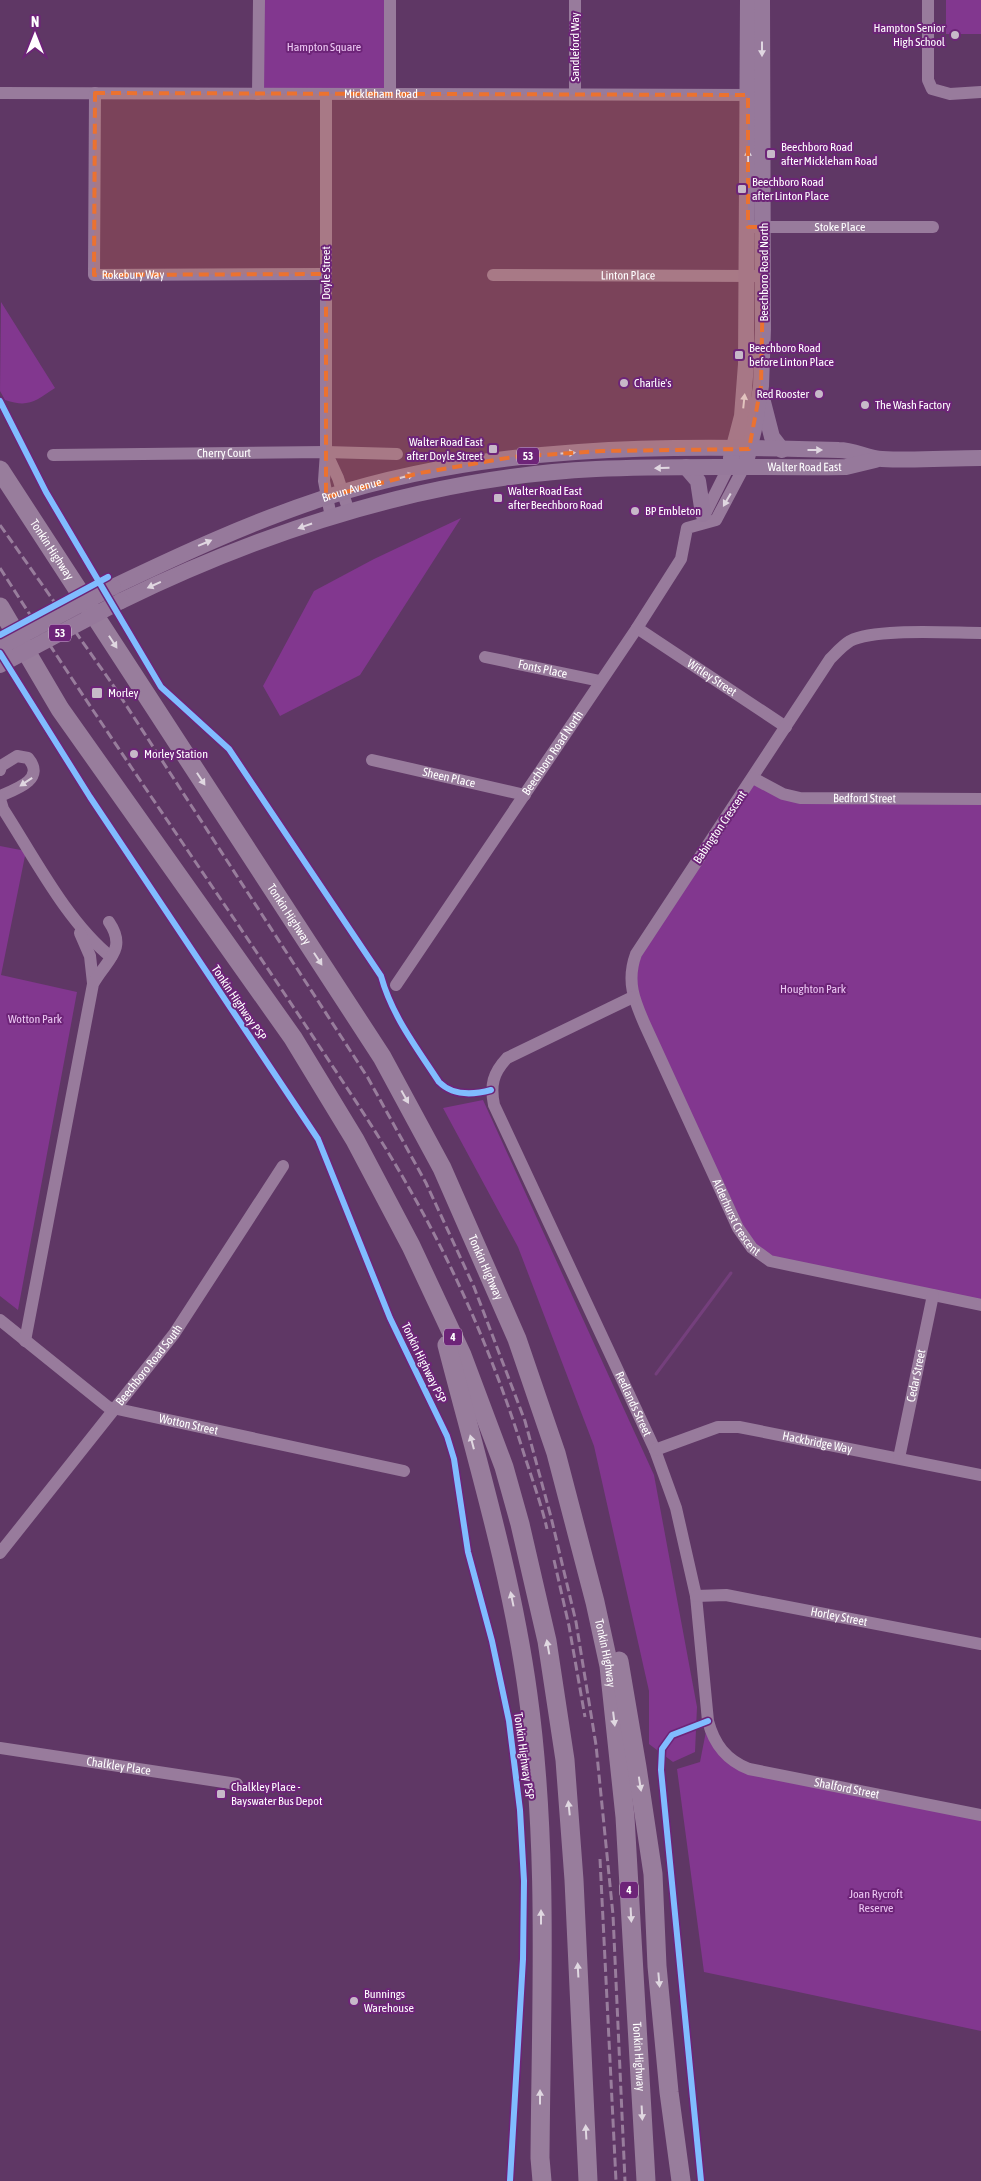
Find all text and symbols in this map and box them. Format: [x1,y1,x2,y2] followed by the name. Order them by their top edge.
[10,10,60,60] north arrow
[568,12,582,82] street label: Sandleford Way
[31,14,39,30] text: N
[873,21,946,49] place label: Hampton Senior High School
[949,29,961,41] marker: Hampton Senior High School
[287,40,361,54] park label: Hampton Square
[758,41,766,57] one-way arrow
[344,87,418,101] street label: Mickleham Road
[781,140,877,168] place label: Beechboro Road after Mickleham Road
[765,148,777,160] marker: Beechboro Road after Mickleham Road
[744,149,752,165] one-way arrow
[752,175,829,203] place label: Beechboro Road after Linton Place
[736,183,748,195] marker: Beechboro Road after Linton Place
[815,220,865,234] street label: Stoke Place
[757,223,771,321] street label: Beechboro Road North
[319,246,333,300] street label: Doyle Street
[102,268,164,282] street label: Rokebury Way
[601,268,655,283] street label: Linton Place
[749,341,834,369] place label: Beechboro Road before Linton Place
[733,349,745,361] marker: Beechboro Road before Linton Place
[634,376,672,390] place label: Charlie's
[618,377,630,389] marker: Charlie's
[756,387,809,401] place label: Red Rooster
[813,388,825,400] marker: Red Rooster
[740,393,748,409] one-way arrow
[875,398,951,412] place label: The Wash Factory
[859,399,871,411] marker: The Wash Factory
[406,435,484,463] place label: Walter Road East after Doyle Street
[487,443,499,455] marker: Walter Road East after Doyle Street
[197,446,252,460] street label: Cherry Court
[807,446,823,454] one-way arrow
[517,448,539,464] road number: 53
[560,448,576,456] one-way arrow
[768,460,842,474] street label: Walter Road East
[654,464,670,472] one-way arrow
[400,472,415,480] one-way arrow
[320,475,383,505] street label: Broun Avenue
[508,484,603,512] place label: Walter Road East after Beechboro Road
[492,492,504,504] marker: Walter Road East after Beechboro Road
[723,494,732,507] one-way arrow
[645,504,701,518] place label: BP Embleton
[629,505,641,517] marker: BP Embleton
[27,517,77,583] street label: Tonkin Highway
[297,522,312,530] one-way arrow
[198,539,212,547] one-way arrow
[147,582,161,590] one-way arrow
[49,624,71,641] road number: 53
[108,636,117,649] one-way arrow
[685,656,740,700] street label: Witley Street
[517,657,569,681] street label: Fonts Place
[90,686,104,700] marker: Morley
[108,686,139,700] place label: Morley
[519,708,586,798] street label: Beechboro Road North
[144,747,208,761] place label: Morley Station
[128,748,140,760] marker: Morley Station
[421,765,477,790] street label: Sheen Place
[196,772,206,785] one-way arrow
[19,777,33,787] one-way arrow
[690,787,750,866] street label: Babington Crescent
[833,791,897,806] street label: Bedford Street
[264,881,314,947] street label: Tonkin Highway
[313,952,323,966] one-way arrow
[209,963,269,1043] street label: Tonkin Highway PSP
[780,982,847,996] park label: Houghton Park
[8,1012,63,1026] park label: Wotton Park
[400,1090,409,1103] one-way arrow
[709,1177,763,1259] street label: Alderhurst Crescent
[465,1233,506,1302] street label: Tonkin Highway
[398,1320,450,1406] street label: Tonkin Highway PSP
[113,1322,185,1408] street label: Beechboro Road South
[444,1328,462,1345] road number: 4
[904,1348,929,1403] street label: Cedar Street
[612,1369,655,1439] street label: Redlands Street
[158,1411,220,1438] street label: Wotton Street
[781,1429,854,1456] street label: Hackbridge Way
[468,1434,476,1449] one-way arrow
[508,1592,516,1607] one-way arrow
[809,1604,869,1629] street label: Horley Street
[592,1618,618,1688] street label: Tonkin Highway
[543,1638,551,1654] one-way arrow
[610,1711,618,1727] one-way arrow
[511,1712,537,1801] street label: Tonkin Highway PSP
[86,1754,152,1778] street label: Chalkley Place
[813,1775,881,1802] street label: Shalford Street
[636,1776,644,1792] one-way arrow
[231,1780,323,1808] place label: Chalkley Place - Bayswater Bus Depot
[215,1788,227,1800] marker: Chalkley Place - Bayswater Bus Depot
[565,1799,573,1815] one-way arrow
[620,1882,638,1898] road number: 4
[849,1887,903,1915] park label: Joan Rycroft Reserve
[627,1908,635,1924] one-way arrow
[537,1909,545,1925] one-way arrow
[574,1962,582,1978] one-way arrow
[655,1972,663,1988] one-way arrow
[364,1987,414,2015] place label: Bunnings Warehouse
[348,1995,360,2007] marker: Bunnings Warehouse
[630,2021,648,2092] street label: Tonkin Highway
[536,2089,544,2105] one-way arrow
[639,2105,647,2121] one-way arrow
[582,2124,590,2140] one-way arrow

